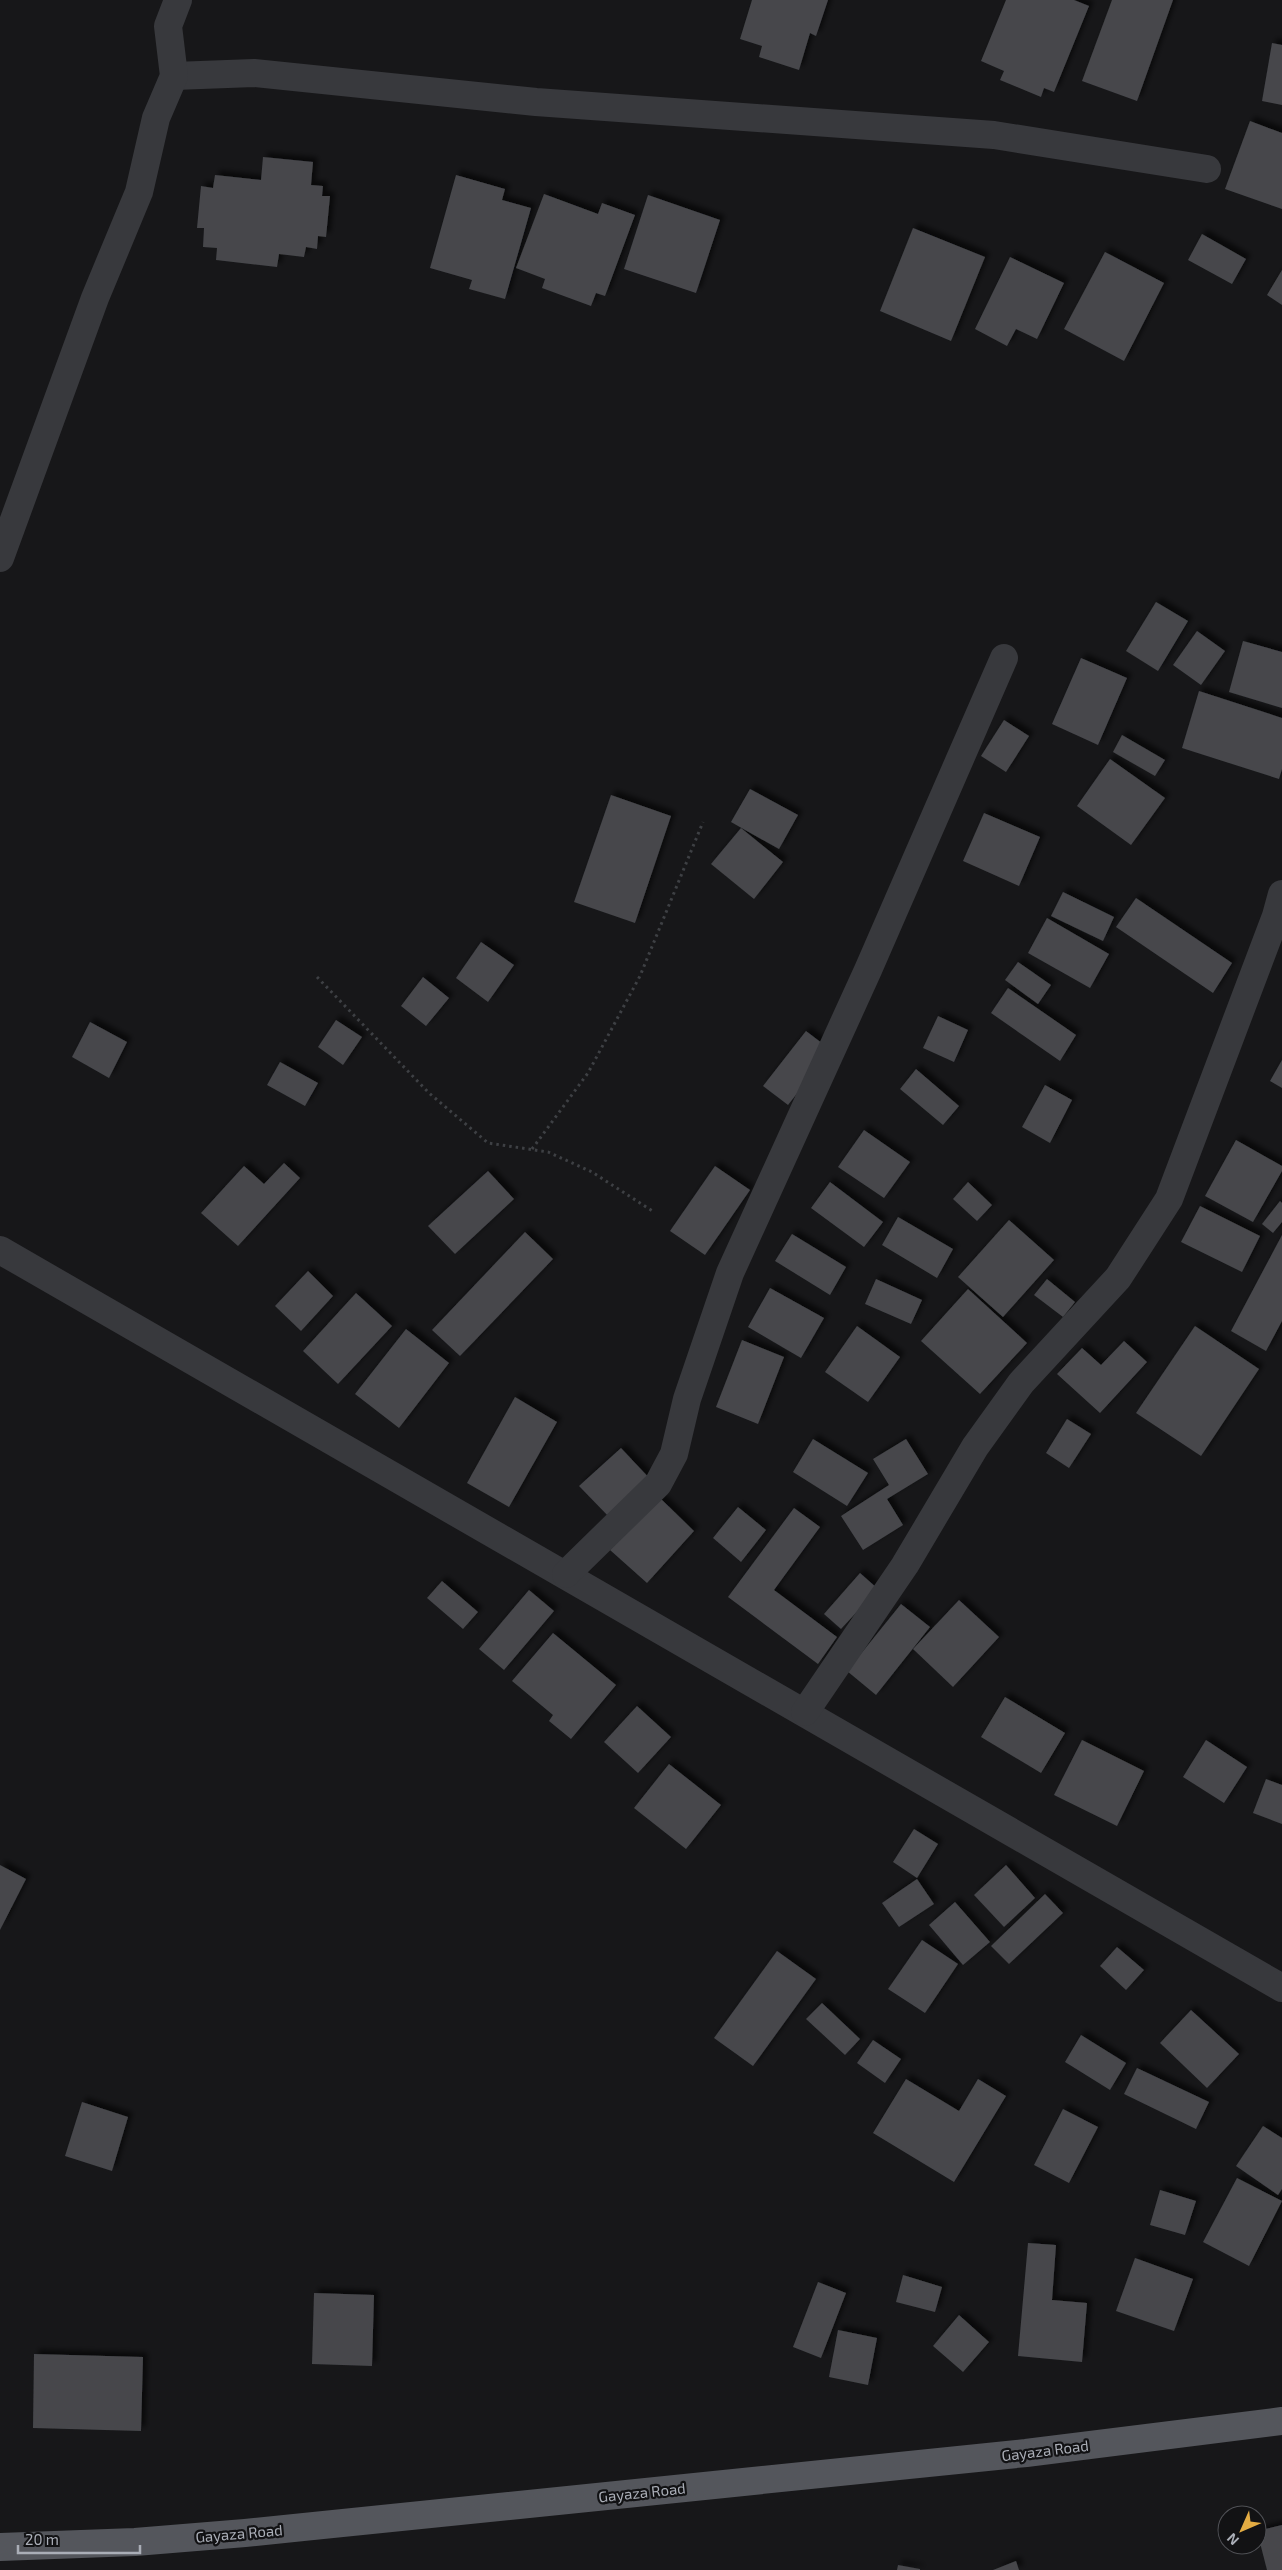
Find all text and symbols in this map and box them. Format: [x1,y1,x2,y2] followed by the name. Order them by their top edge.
[1000,2436,1090,2464] street label: Gayaza Road
[598,2478,686,2506] street label: Gayaza Road
[1217,2505,1267,2555] north arrow
[195,2520,283,2546] street label: Gayaza Road
[18,2522,140,2554] scale bar
[25,2530,59,2548] text: 20 m
[1223,2530,1242,2549] text: N

